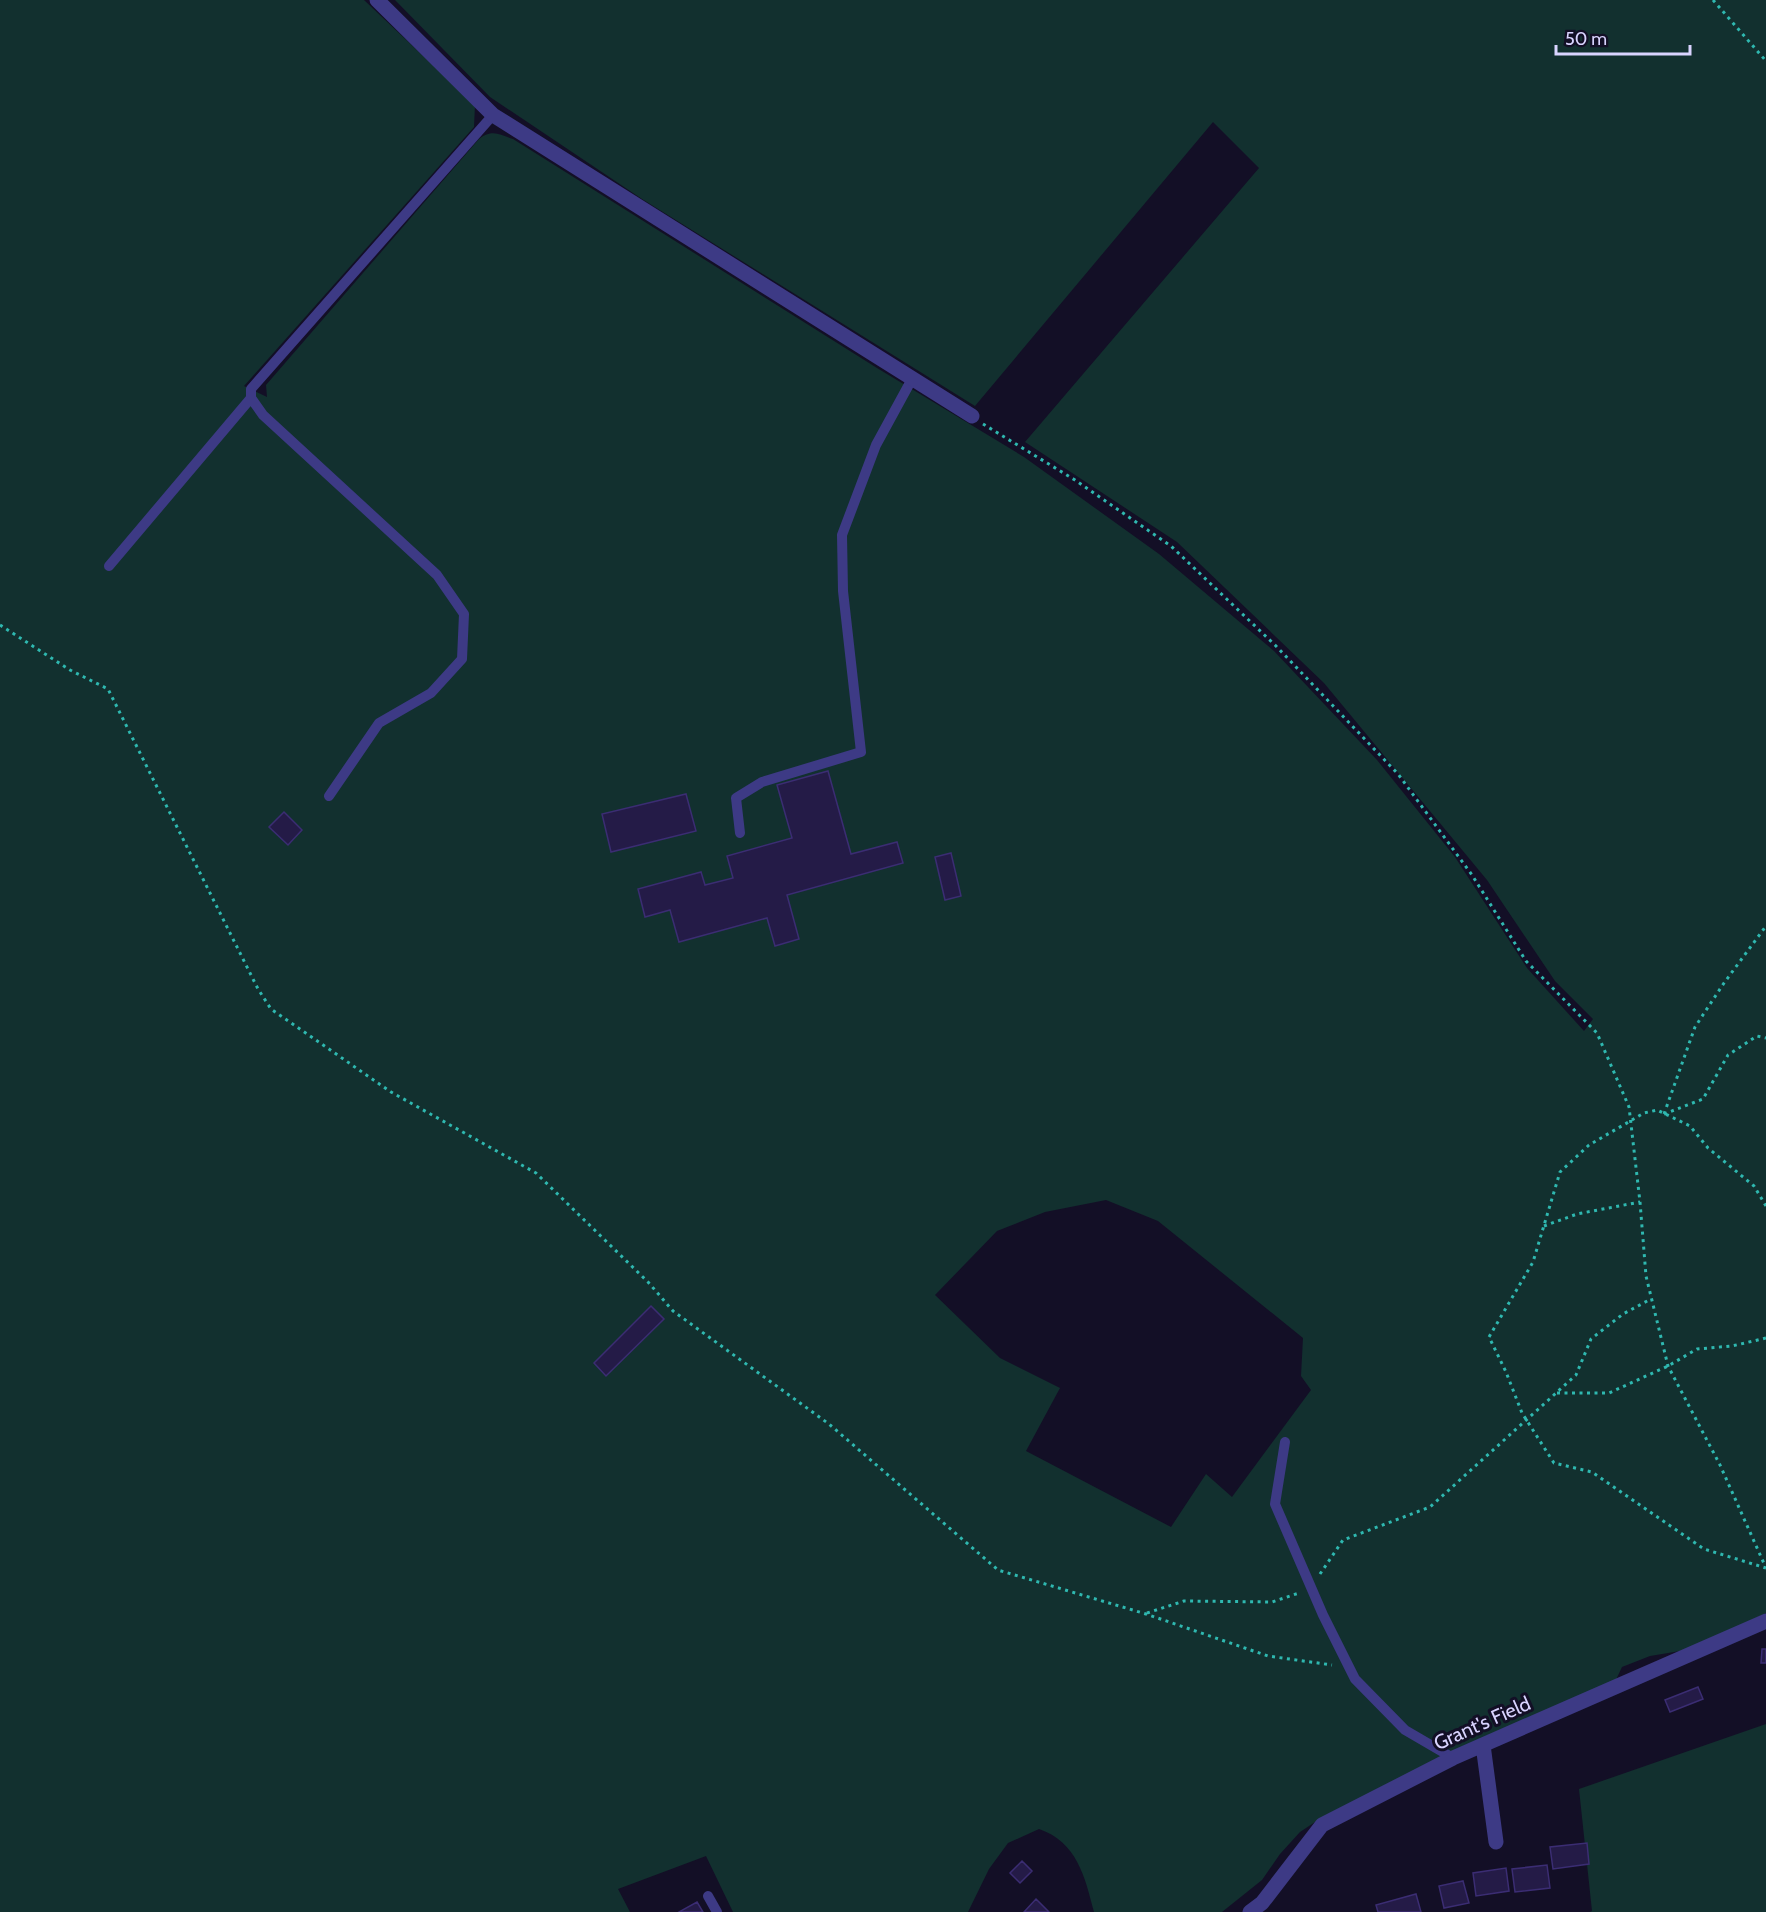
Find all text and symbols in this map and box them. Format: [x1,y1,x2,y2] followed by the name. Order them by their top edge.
[1556,18,1690,56] scale bar
[1565,28,1607,50] text: 50 m
[1430,1691,1534,1755] street label: Grant's Field

